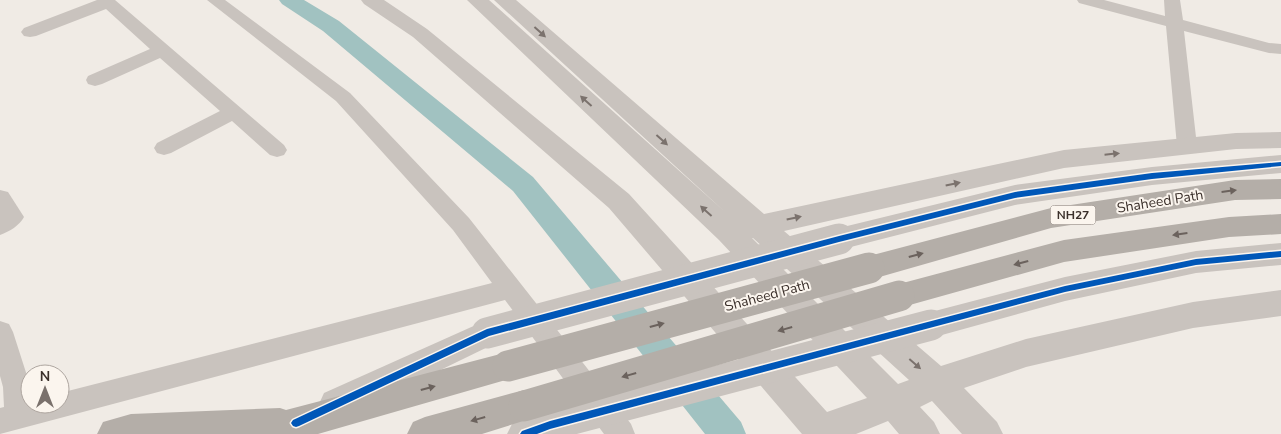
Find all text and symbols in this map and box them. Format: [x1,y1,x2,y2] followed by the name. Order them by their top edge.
[534,27,547,38] one-way arrow
[580,95,592,107] one-way arrow
[655,134,667,146] one-way arrow
[1105,150,1121,158] one-way arrow
[945,180,960,188] one-way arrow
[1115,185,1205,218] street label: Shaheed Path
[1222,187,1238,195] one-way arrow
[699,205,712,216] one-way arrow
[1050,206,1096,224] road number: NH27
[787,214,803,222] one-way arrow
[1172,230,1188,238] one-way arrow
[909,250,924,258] one-way arrow
[1013,259,1028,267] one-way arrow
[722,275,812,316] street label: Shaheed Path
[649,321,664,329] one-way arrow
[777,326,792,334] one-way arrow
[908,358,920,370] one-way arrow
[20,364,70,414] north arrow
[40,367,50,386] text: N
[621,372,636,380] one-way arrow
[421,383,436,391] one-way arrow
[470,416,485,424] one-way arrow

